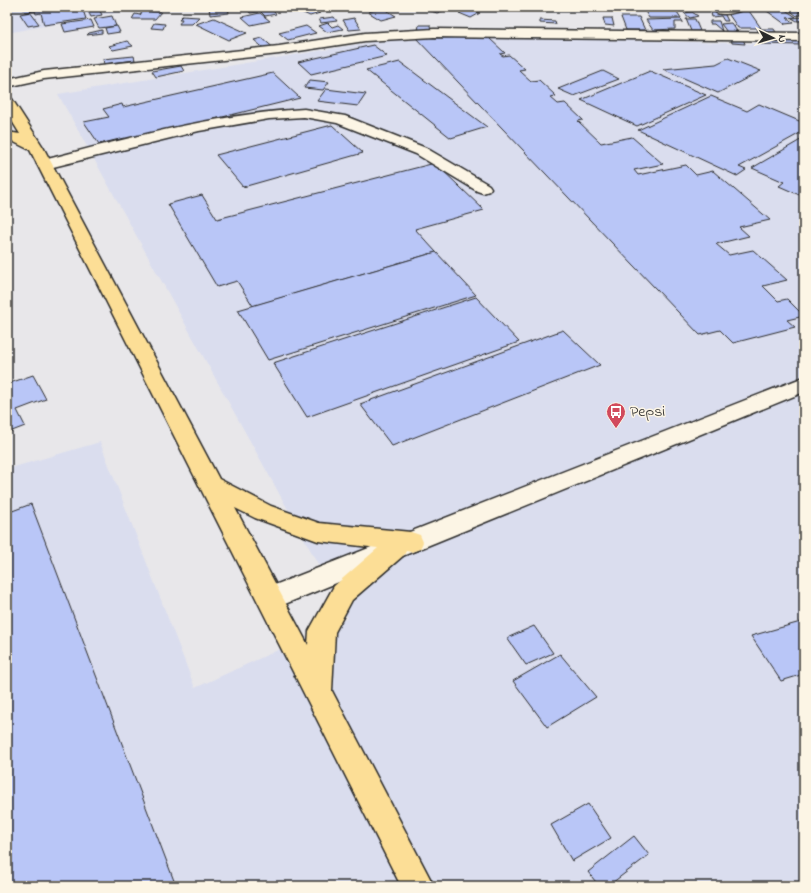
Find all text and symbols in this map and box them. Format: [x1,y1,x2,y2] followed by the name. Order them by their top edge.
[753,18,793,58] north arrow
[774,34,790,43] text: N
[630,400,665,424] place label: Pepsi
[605,401,627,429] bus stop icon: Pepsi

